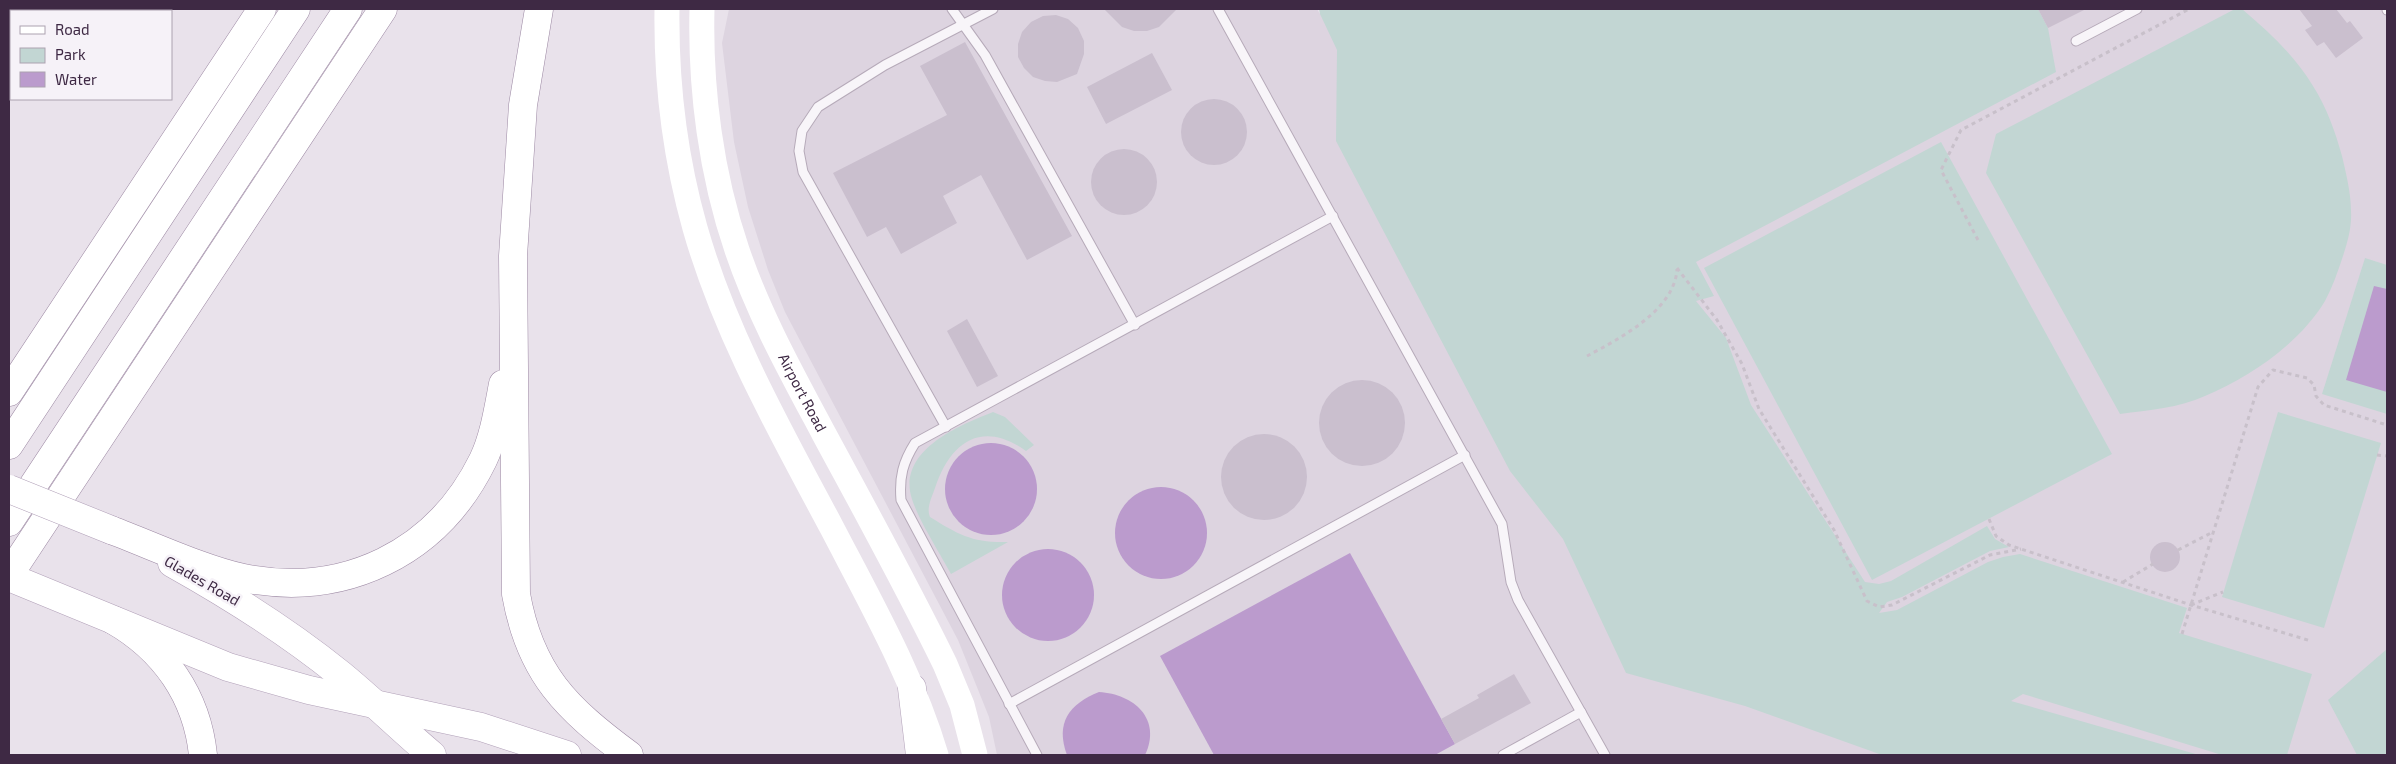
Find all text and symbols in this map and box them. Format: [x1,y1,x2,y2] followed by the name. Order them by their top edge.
[10,10,172,100] legend
[55,20,90,38] text: Road
[55,45,86,63] text: Park
[55,70,97,88] text: Water
[775,350,831,435] street label: Airport Road
[162,551,243,609] street label: Glades Road

